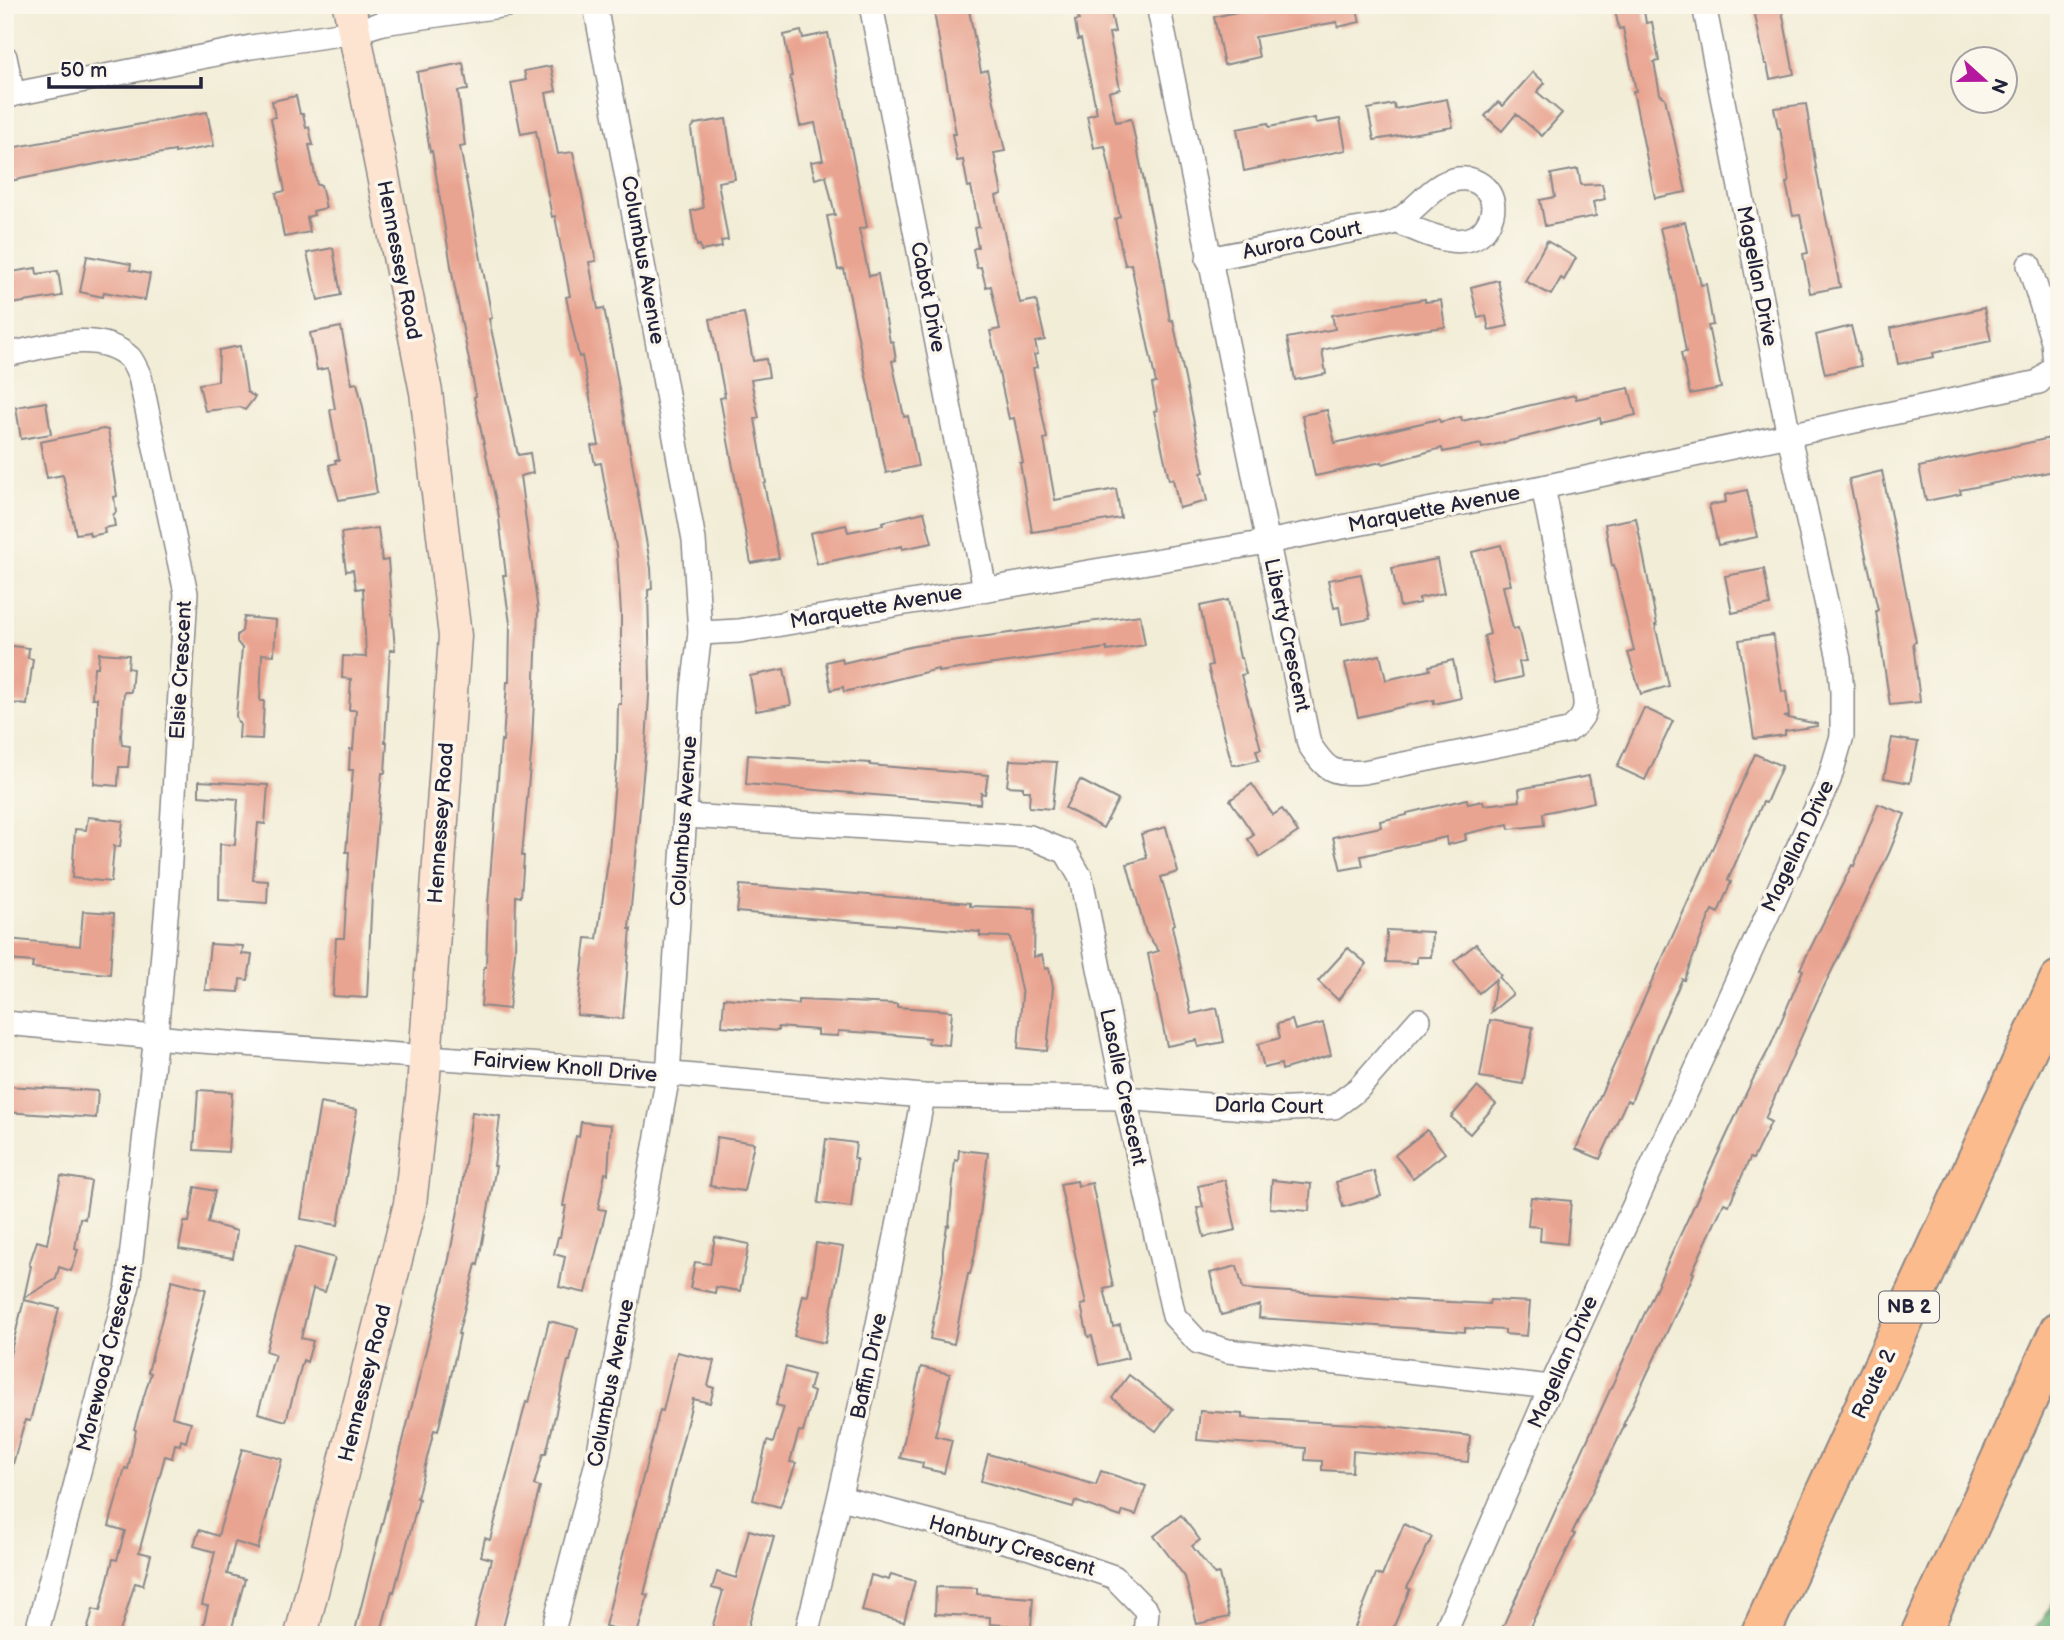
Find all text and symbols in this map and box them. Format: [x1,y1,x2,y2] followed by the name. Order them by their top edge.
[49,46,201,90] scale bar
[1948,46,2018,116] north arrow
[60,58,107,83] text: 50 m
[1985,75,2012,96] text: N
[616,174,670,346] street label: Columbus Avenue
[371,178,427,342] street label: Hennessey Road
[1731,204,1783,348] street label: Magellan Drive
[1240,215,1364,265] street label: Aurora Court
[905,240,951,354] street label: Cabot Drive
[1346,480,1522,538] street label: Marquette Avenue
[1259,556,1316,715] street label: Liberty Crescent
[788,580,964,634] street label: Marquette Avenue
[165,599,197,740] street label: Elsie Crescent
[666,735,702,907] street label: Columbus Avenue
[423,742,459,904] street label: Hennessey Road
[1757,776,1839,916] street label: Magellan Drive
[1094,1006,1152,1168] street label: Lasalle Crescent
[472,1046,658,1088] street label: Fairview Knoll Drive
[1214,1093,1324,1119] street label: Darla Court
[72,1261,142,1454] street label: Morewood Crescent
[1523,1292,1603,1432] street label: Magellan Drive
[1879,1292,1939,1322] road number: NB 2
[582,1297,640,1469] street label: Columbus Avenue
[333,1302,397,1464] street label: Hennessey Road
[846,1311,892,1421] street label: Baffin Drive
[1847,1344,1901,1423] street label: Route 2
[926,1510,1099,1582] street label: Hanbury Crescent

